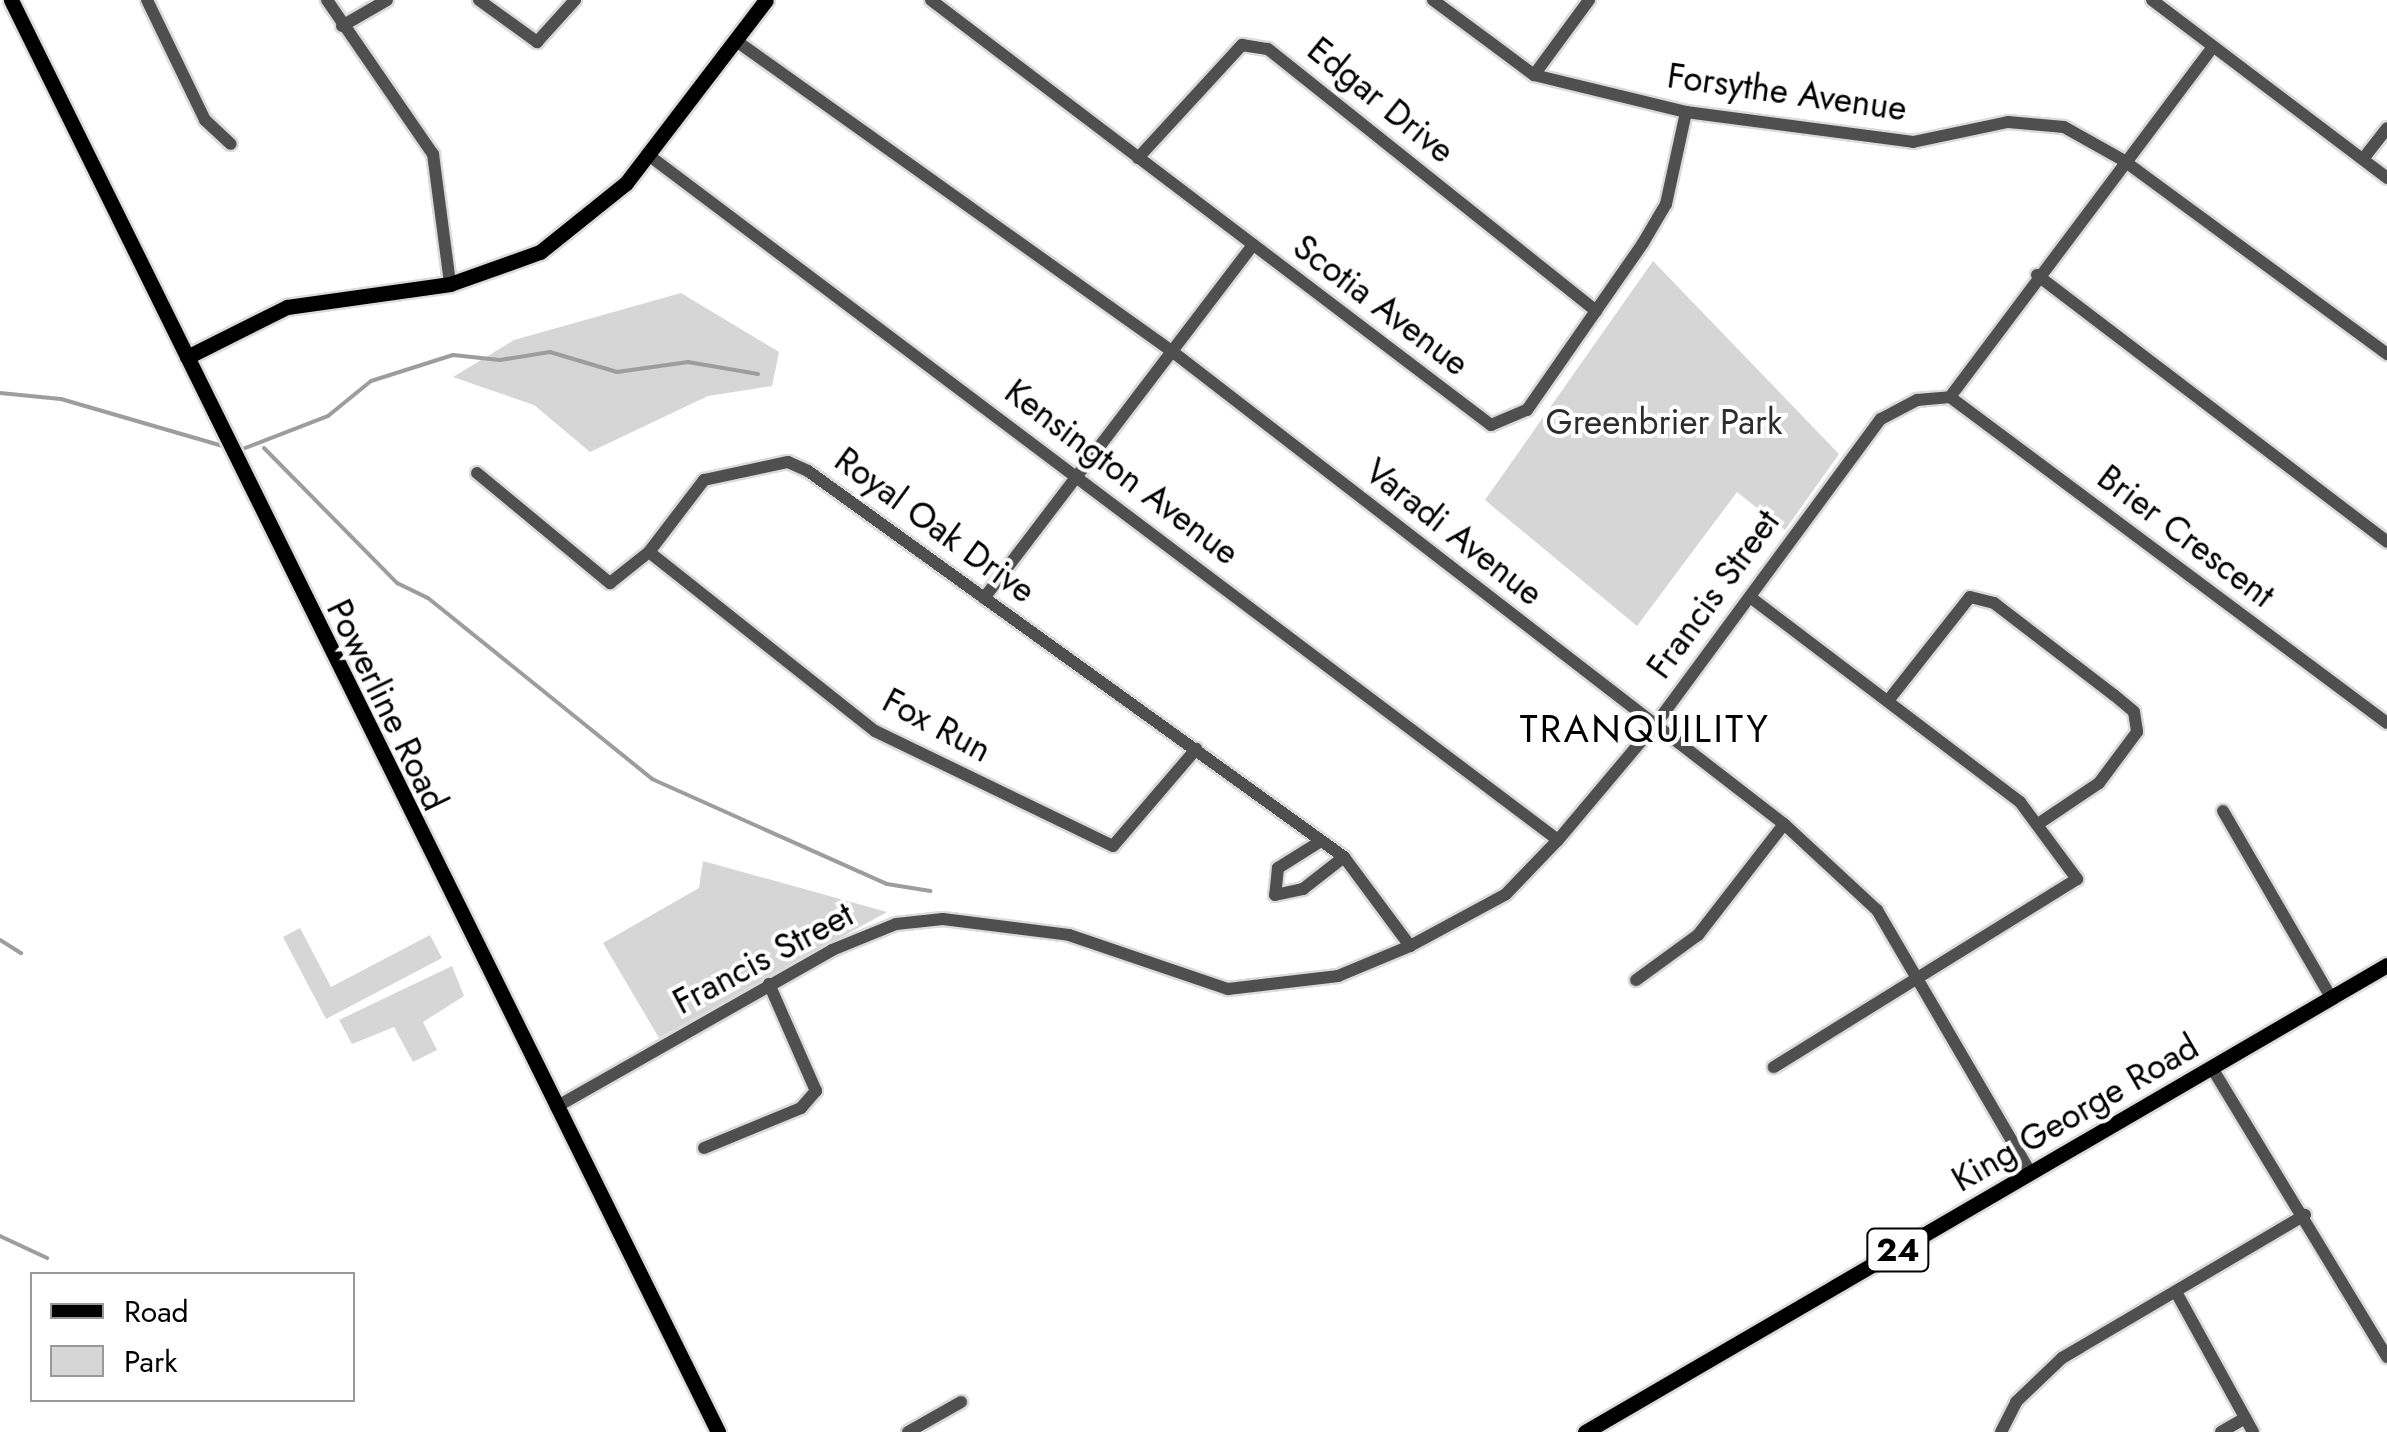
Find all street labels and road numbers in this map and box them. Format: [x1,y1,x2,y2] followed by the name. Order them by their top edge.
[1299,28,1463,172] street label: Edgar Drive
[1665,54,1909,130] street label: Forsythe Avenue
[1285,225,1477,385] street label: Scotia Avenue
[997,370,1247,574] street label: Kensington Avenue
[827,438,1043,612] street label: Royal Oak Drive
[1357,450,1551,614] street label: Varadi Avenue
[2089,456,2283,616] street label: Brier Crescent
[1638,502,1788,686] street label: Francis Street
[318,593,456,817] street label: Powerline Road
[876,679,998,771] street label: Fox Run
[666,893,860,1023] street label: Francis Street
[1944,1025,2206,1201] street label: King George Road
[1866,1223,1930,1277] road number: 24

